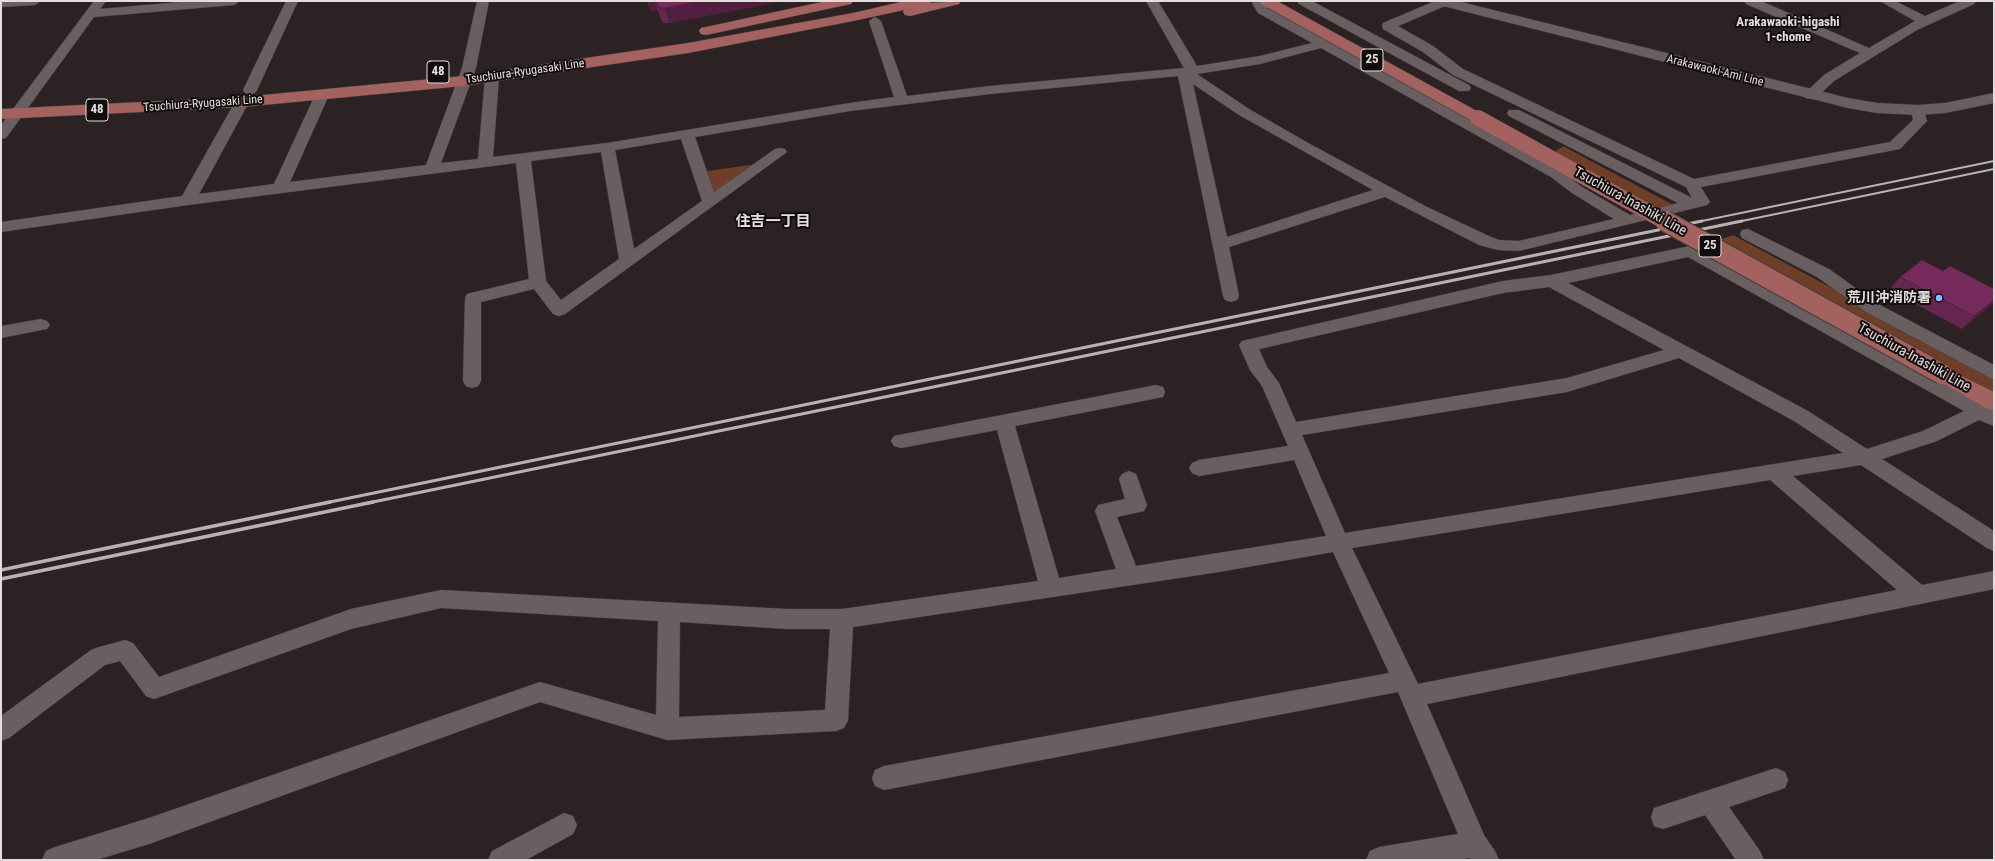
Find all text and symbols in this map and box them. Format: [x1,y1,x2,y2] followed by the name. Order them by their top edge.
[1736,15,1840,46] district label: Arakawaoki-higashi 1-chome
[1361,49,1383,71] road number: 25
[1665,52,1765,90] street label: Arakawaoki-Ami Line
[465,57,585,87] street label: Tsuchiura-Ryugasaki Line
[427,61,449,83] road number: 48
[143,93,263,115] street label: Tsuchiura-Ryugasaki Line
[86,99,108,121] road number: 48
[1571,164,1689,240] street label: Tsuchiura-Inashiki Line
[736,213,810,231] district label: 住吉一丁目
[1699,235,1721,257] road number: 25
[1847,290,1931,306] place label: 荒川沖消防署
[1934,293,1944,303] marker: 荒川沖消防署
[1855,320,1973,396] street label: Tsuchiura-Inashiki Line

